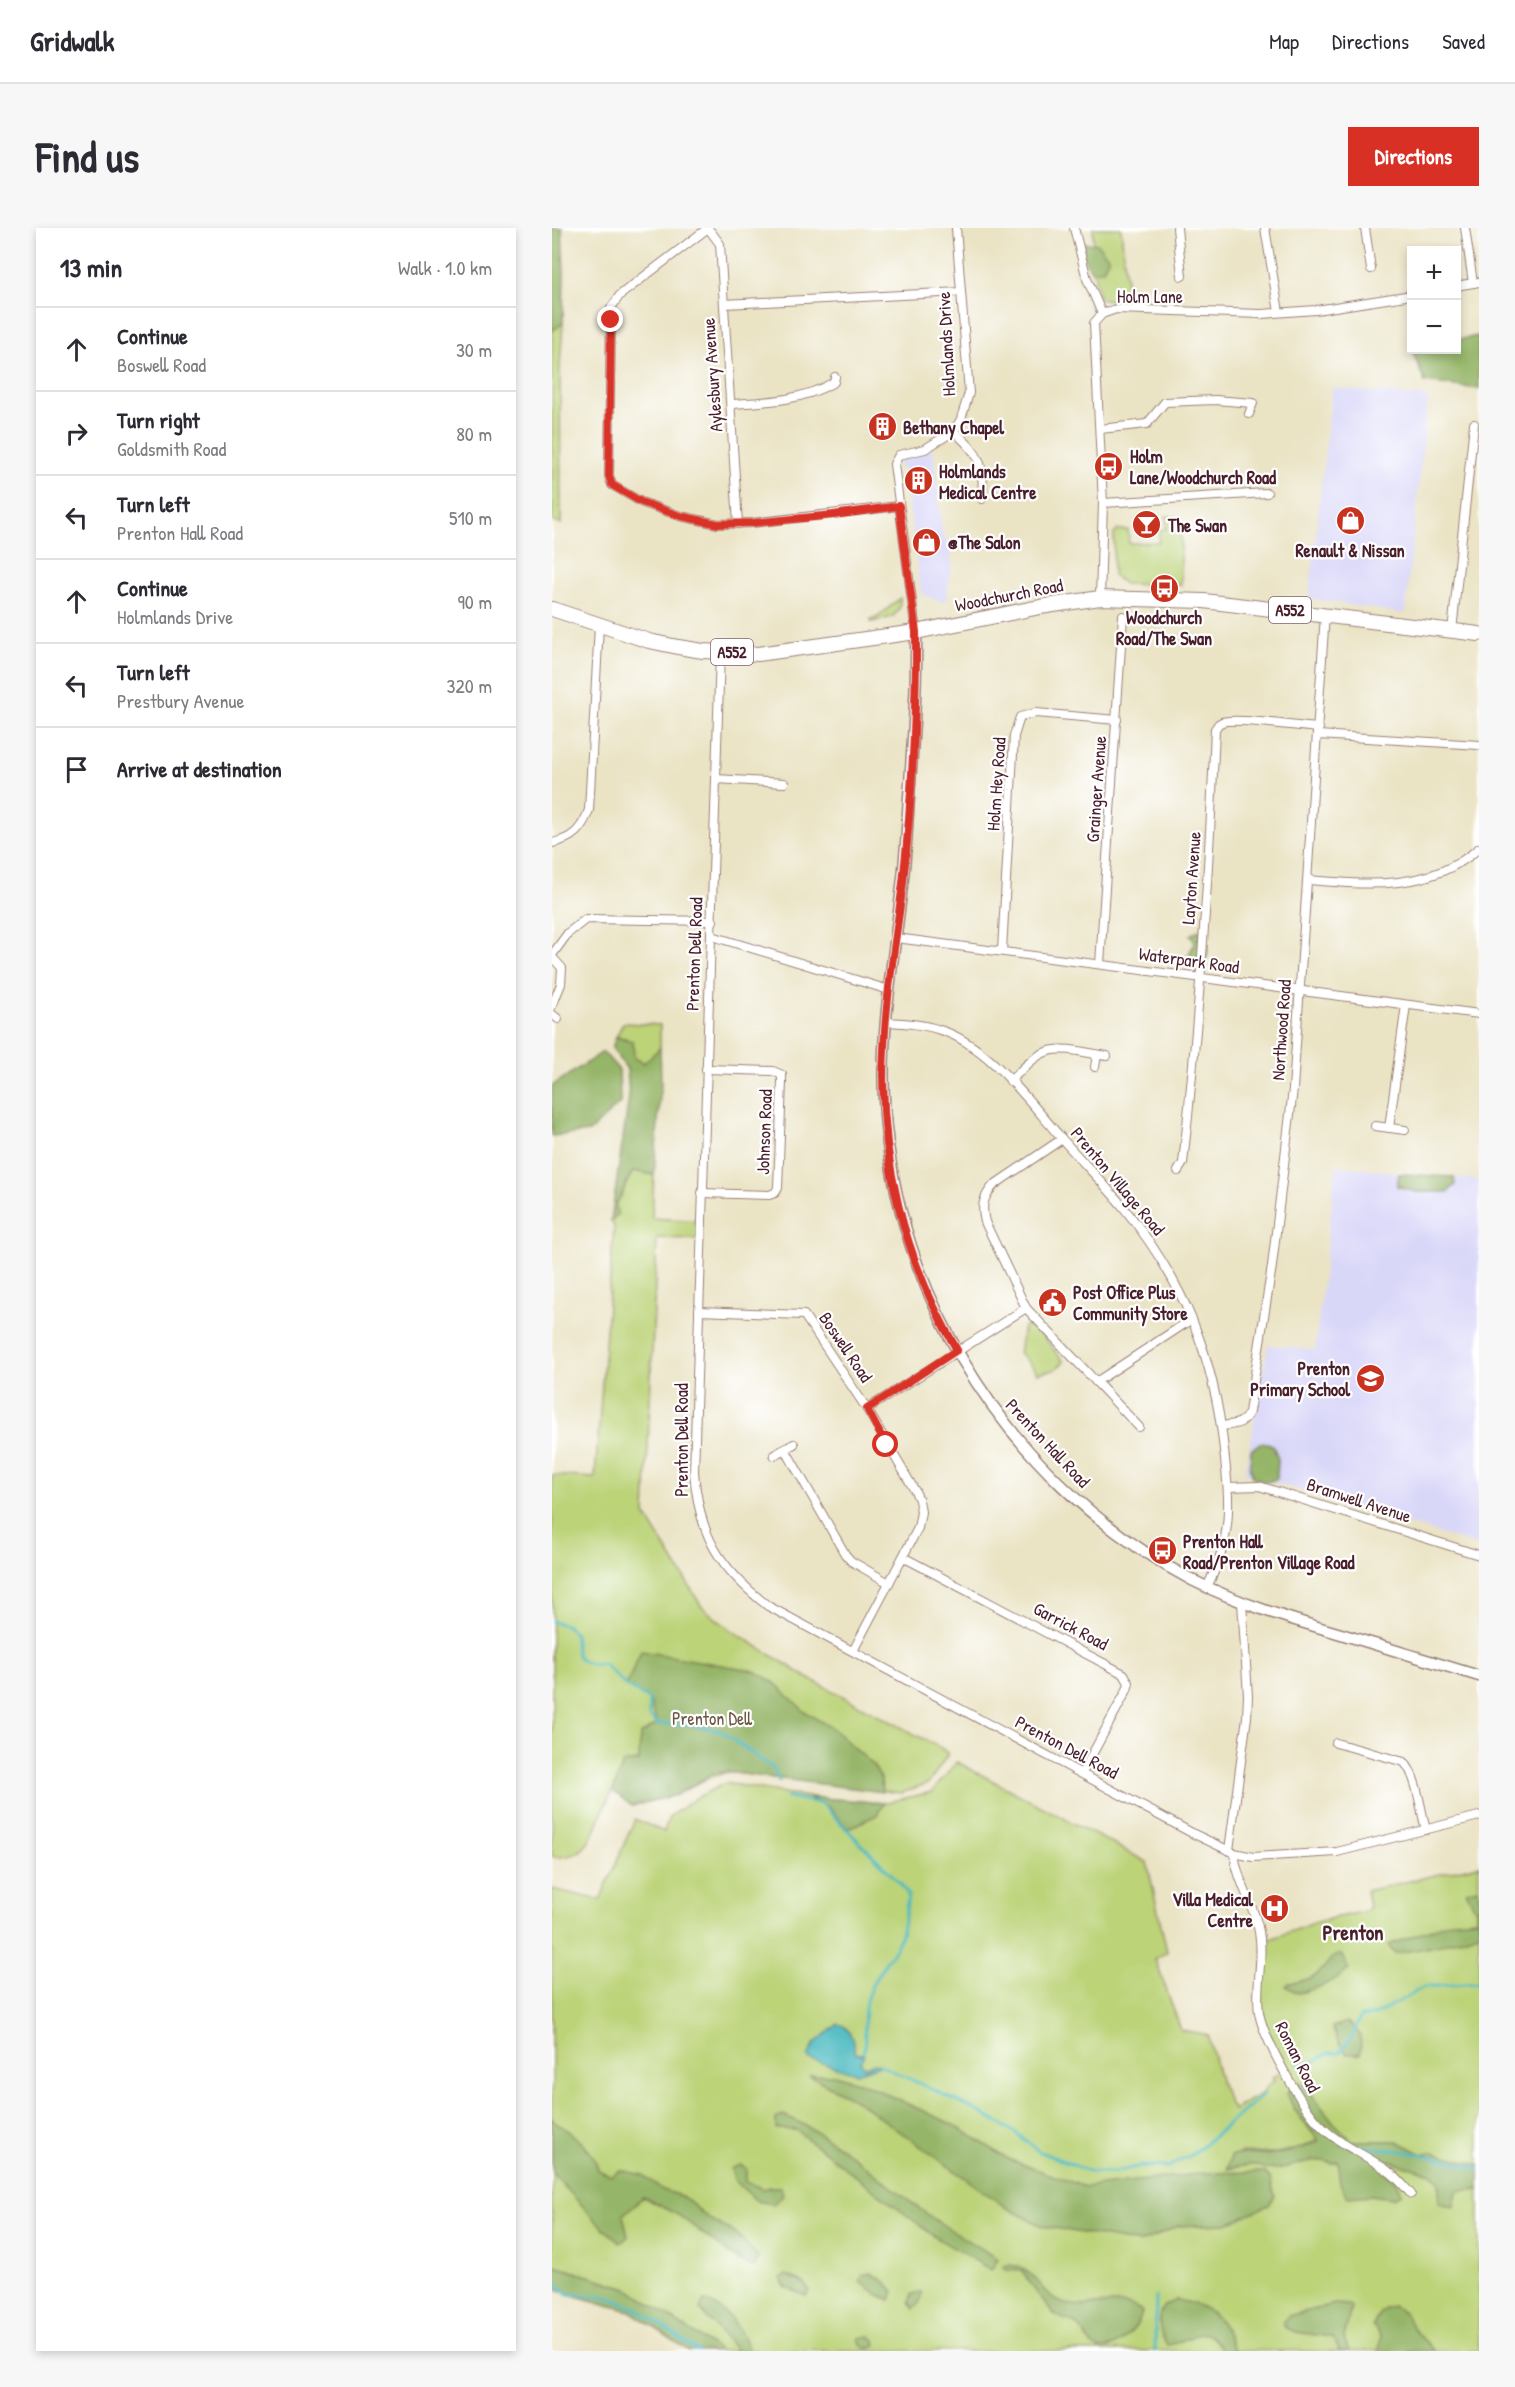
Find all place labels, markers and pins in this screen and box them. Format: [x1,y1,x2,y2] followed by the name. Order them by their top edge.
[866,411,898,443] building icon: Bethany Chapel
[903,415,1005,441] place label: Bethany Chapel
[1130,444,1276,490] place label: Holm Lane/Woodchurch Road
[1093,450,1125,482] bus stop icon: Holm Lane/Woodchurch Road
[939,459,1037,505] place label: Holmlands Medical Centre
[902,465,934,497] building icon: Holmlands Medical Centre
[1334,505,1366,537] shop icon: Renault & Nissan
[1131,509,1163,541] bar icon: The Swan
[1167,513,1227,538] place label: The Swan
[911,526,943,558] shop icon: @The Salon
[948,530,1021,555] place label: @The Salon
[1295,538,1405,563] place label: Renault & Nissan
[1148,572,1180,604] bus stop icon: Woodchurch Road/The Swan
[1116,605,1212,651] place label: Woodchurch Road/The Swan
[1073,1280,1189,1327] place label: Post Office Plus Community Store
[1036,1286,1068,1318] public building icon: Post Office Plus Community Store
[1250,1356,1351,1403] place label: Prenton Primary School
[1355,1362,1387,1394] school or university icon: Prenton Primary School
[1183,1529,1355,1576] place label: Prenton Hall Road/Prenton Village Road
[1146,1535,1178,1567] bus stop icon: Prenton Hall Road/Prenton Village Road
[1172,1887,1254,1933] place label: Villa Medical Centre
[1258,1893,1290,1925] hospital icon: Villa Medical Centre

